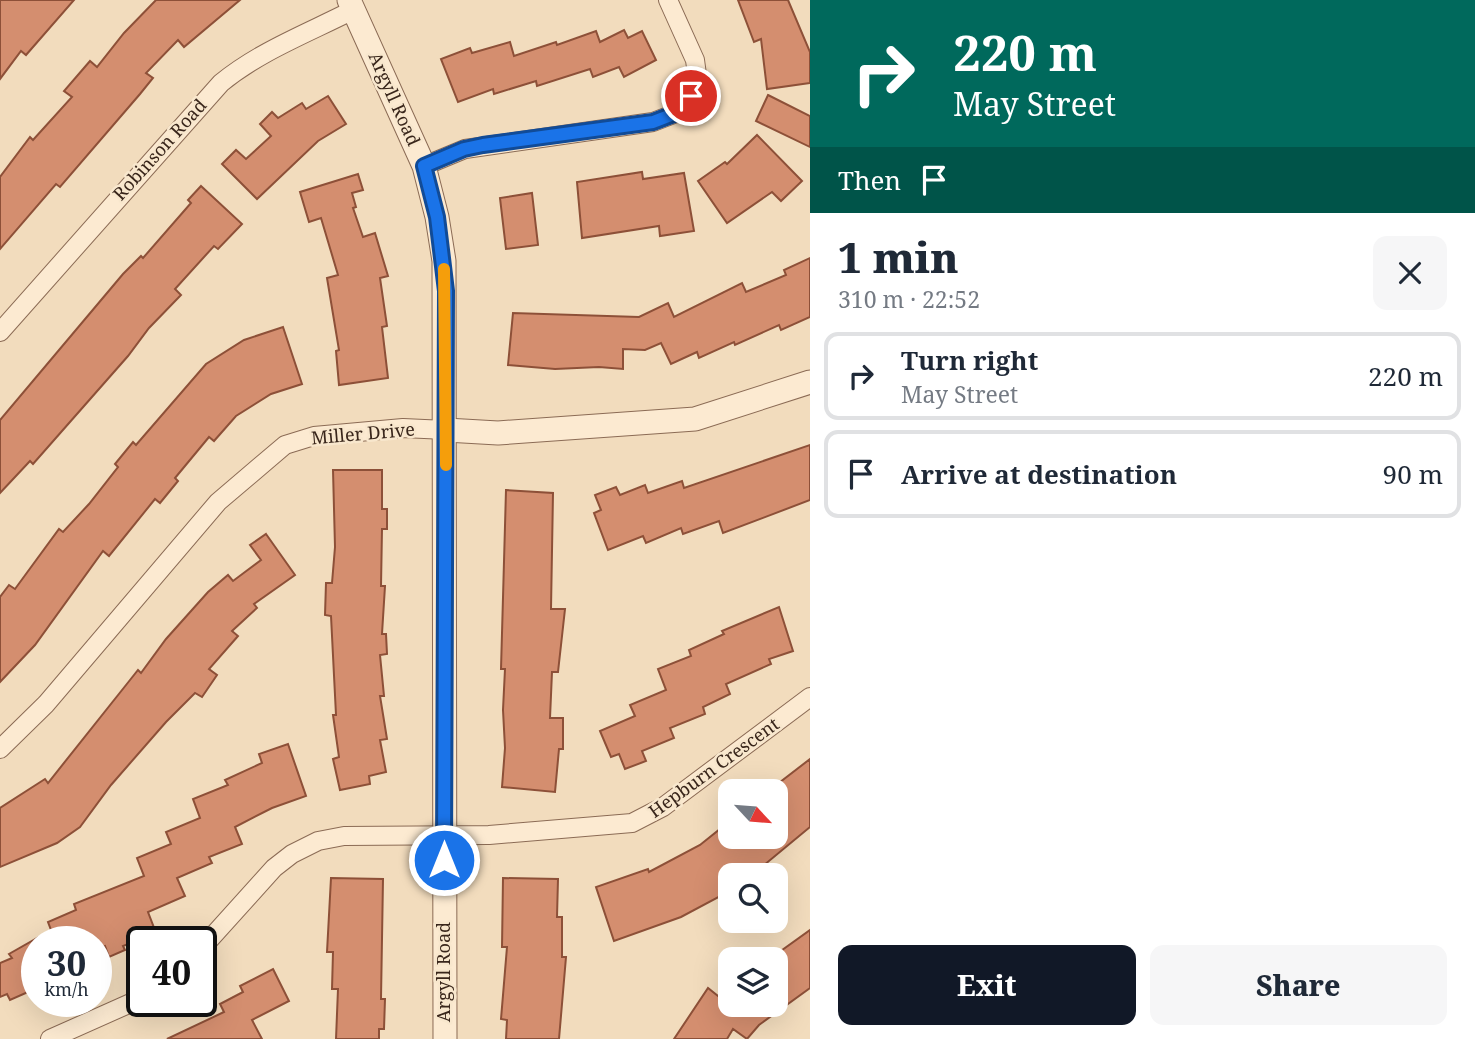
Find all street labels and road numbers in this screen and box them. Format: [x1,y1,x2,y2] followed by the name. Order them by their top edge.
[364,48,426,149] street label: Argyll Road
[107,93,211,205] street label: Robinson Road
[310,417,416,449] street label: Miller Drive
[643,712,784,823] street label: Hepburn Crescent
[431,922,455,1022] street label: Argyll Road

